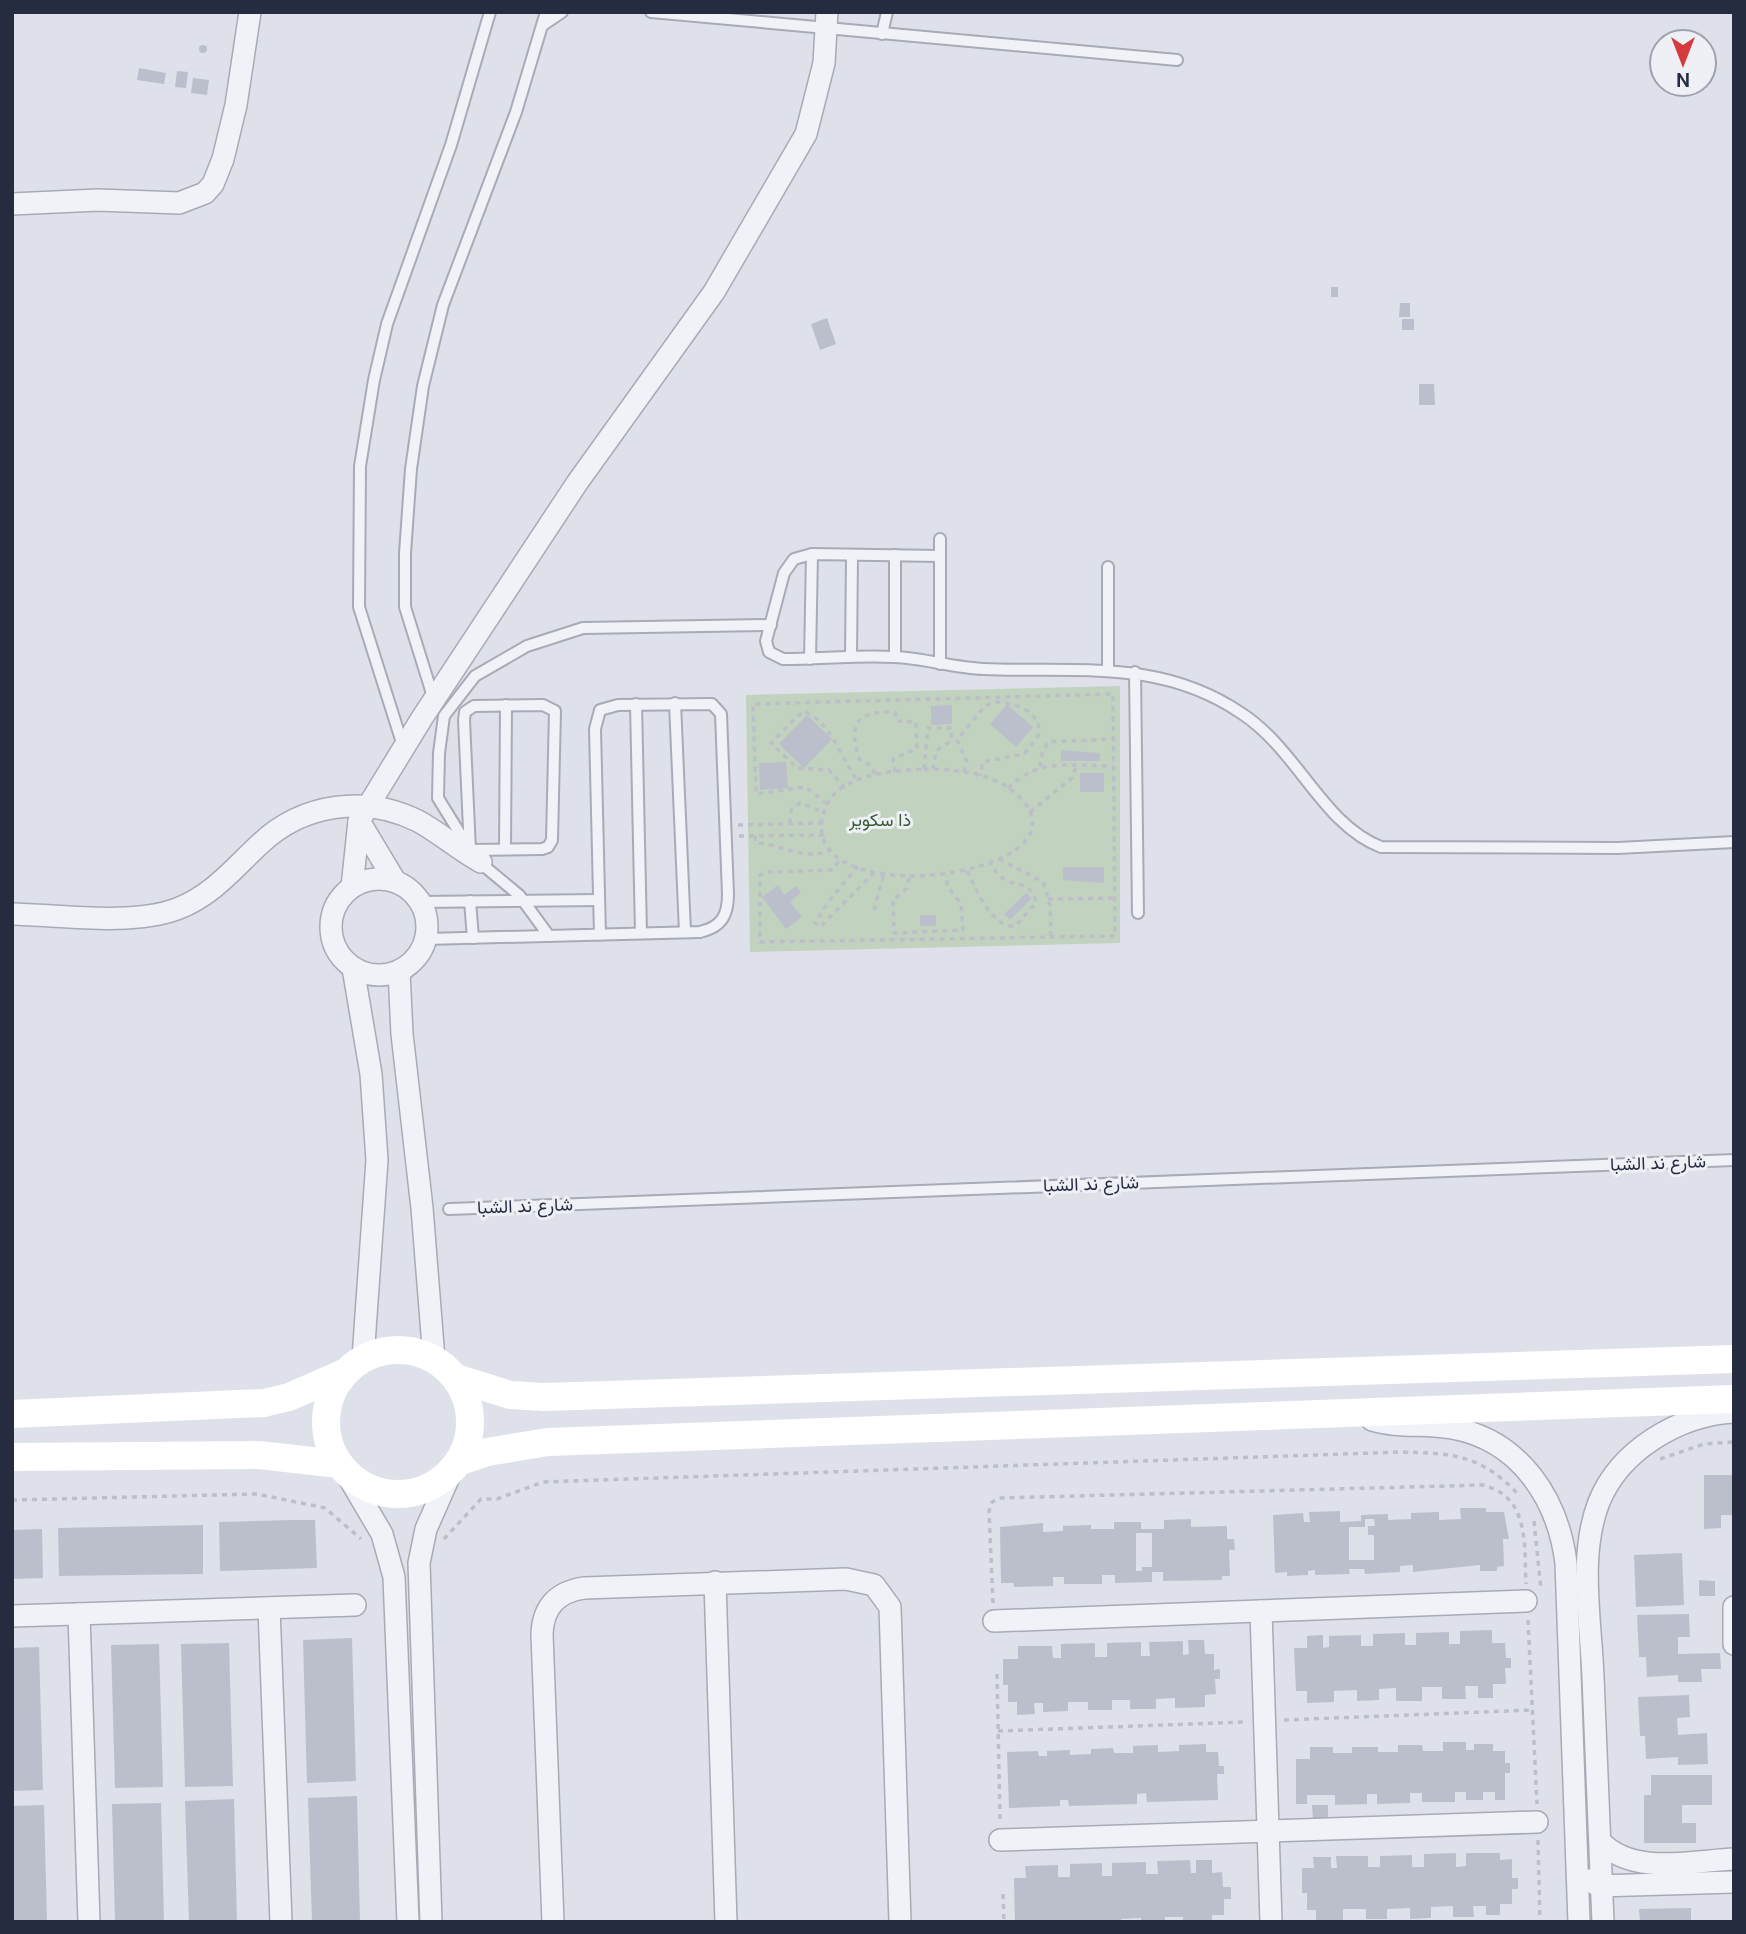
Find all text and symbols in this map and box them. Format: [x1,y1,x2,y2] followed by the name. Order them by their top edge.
[1648,28,1718,98] north arrow
[1676,67,1690,92] text: N
[848,808,911,832] park label: ذا سكوير
[1610,1149,1706,1177] street label: شارع ند الشبا
[1043,1170,1139,1198] street label: شارع ند الشبا
[477,1192,573,1220] street label: شارع ند الشبا

